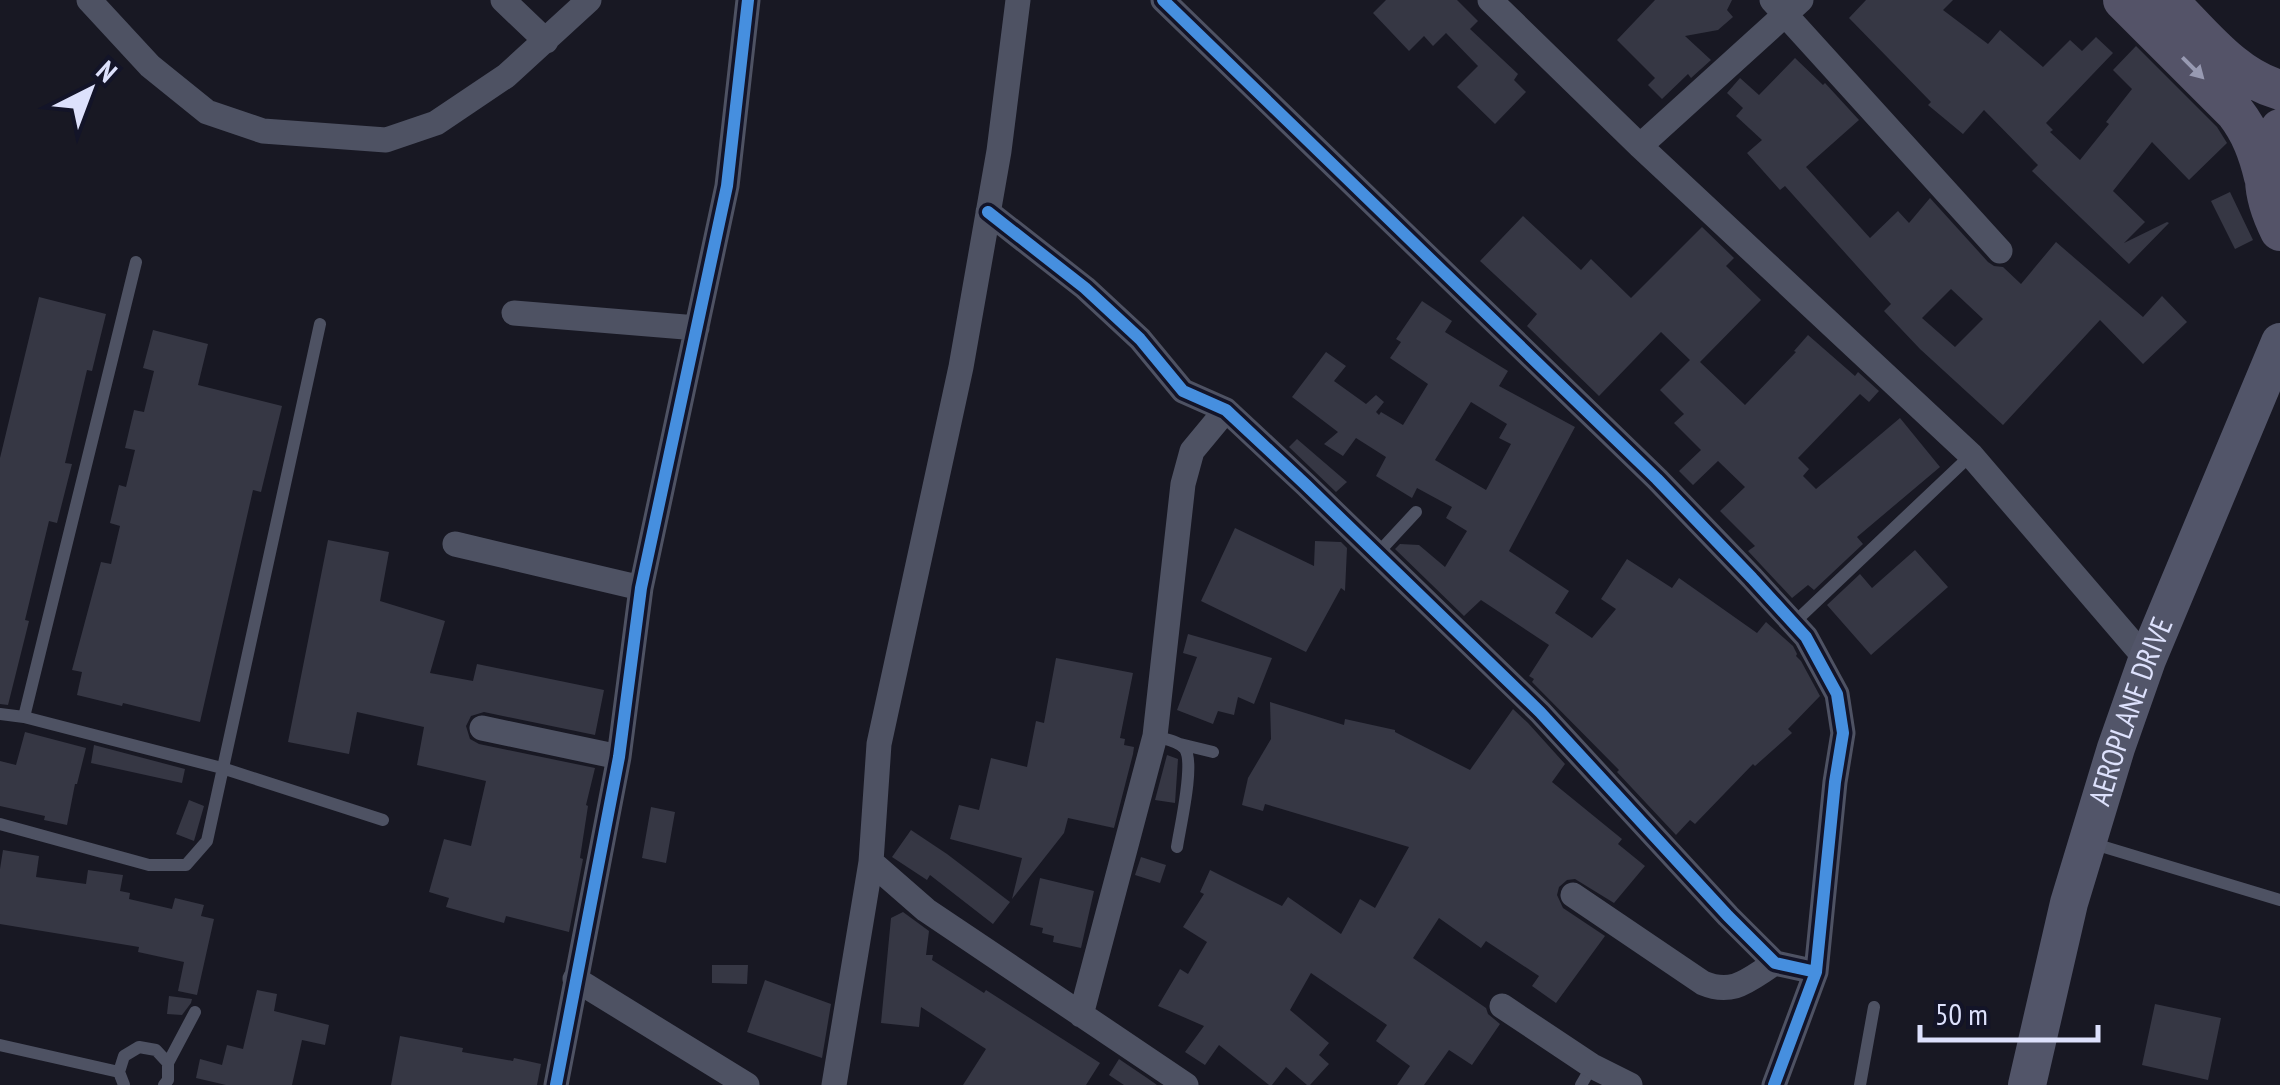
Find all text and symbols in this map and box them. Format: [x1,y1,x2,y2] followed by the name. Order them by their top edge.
[40,40,140,140] north arrow
[89,52,125,90] text: N
[2180,56,2204,80] one-way arrow
[2079,611,2181,810] street label: AEROPLANE DRIVE
[1920,980,2098,1042] scale bar
[1935,994,1988,1033] text: 50 m

